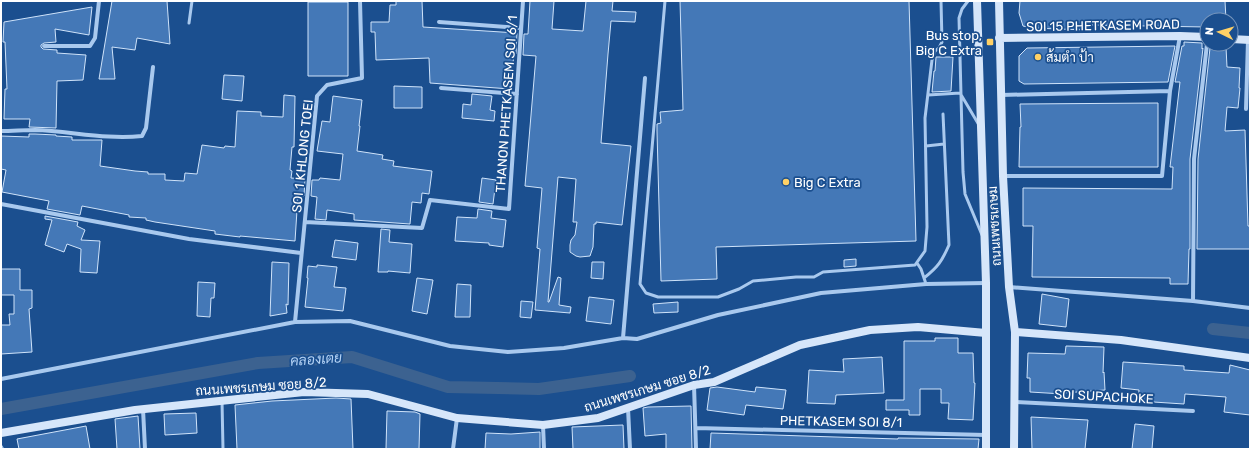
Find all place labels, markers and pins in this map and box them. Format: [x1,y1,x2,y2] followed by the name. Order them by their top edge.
[915,28,982,59] place label: Bus stop, Big C Extra
[985,37,995,47] marker: Bus stop, Big C Extra
[1046,48,1094,65] place label: ส้มตำ ป้า
[1033,52,1043,62] marker: ส้มตำ ป้า
[794,175,861,191] place label: Big C Extra
[781,177,791,187] marker: Big C Extra

